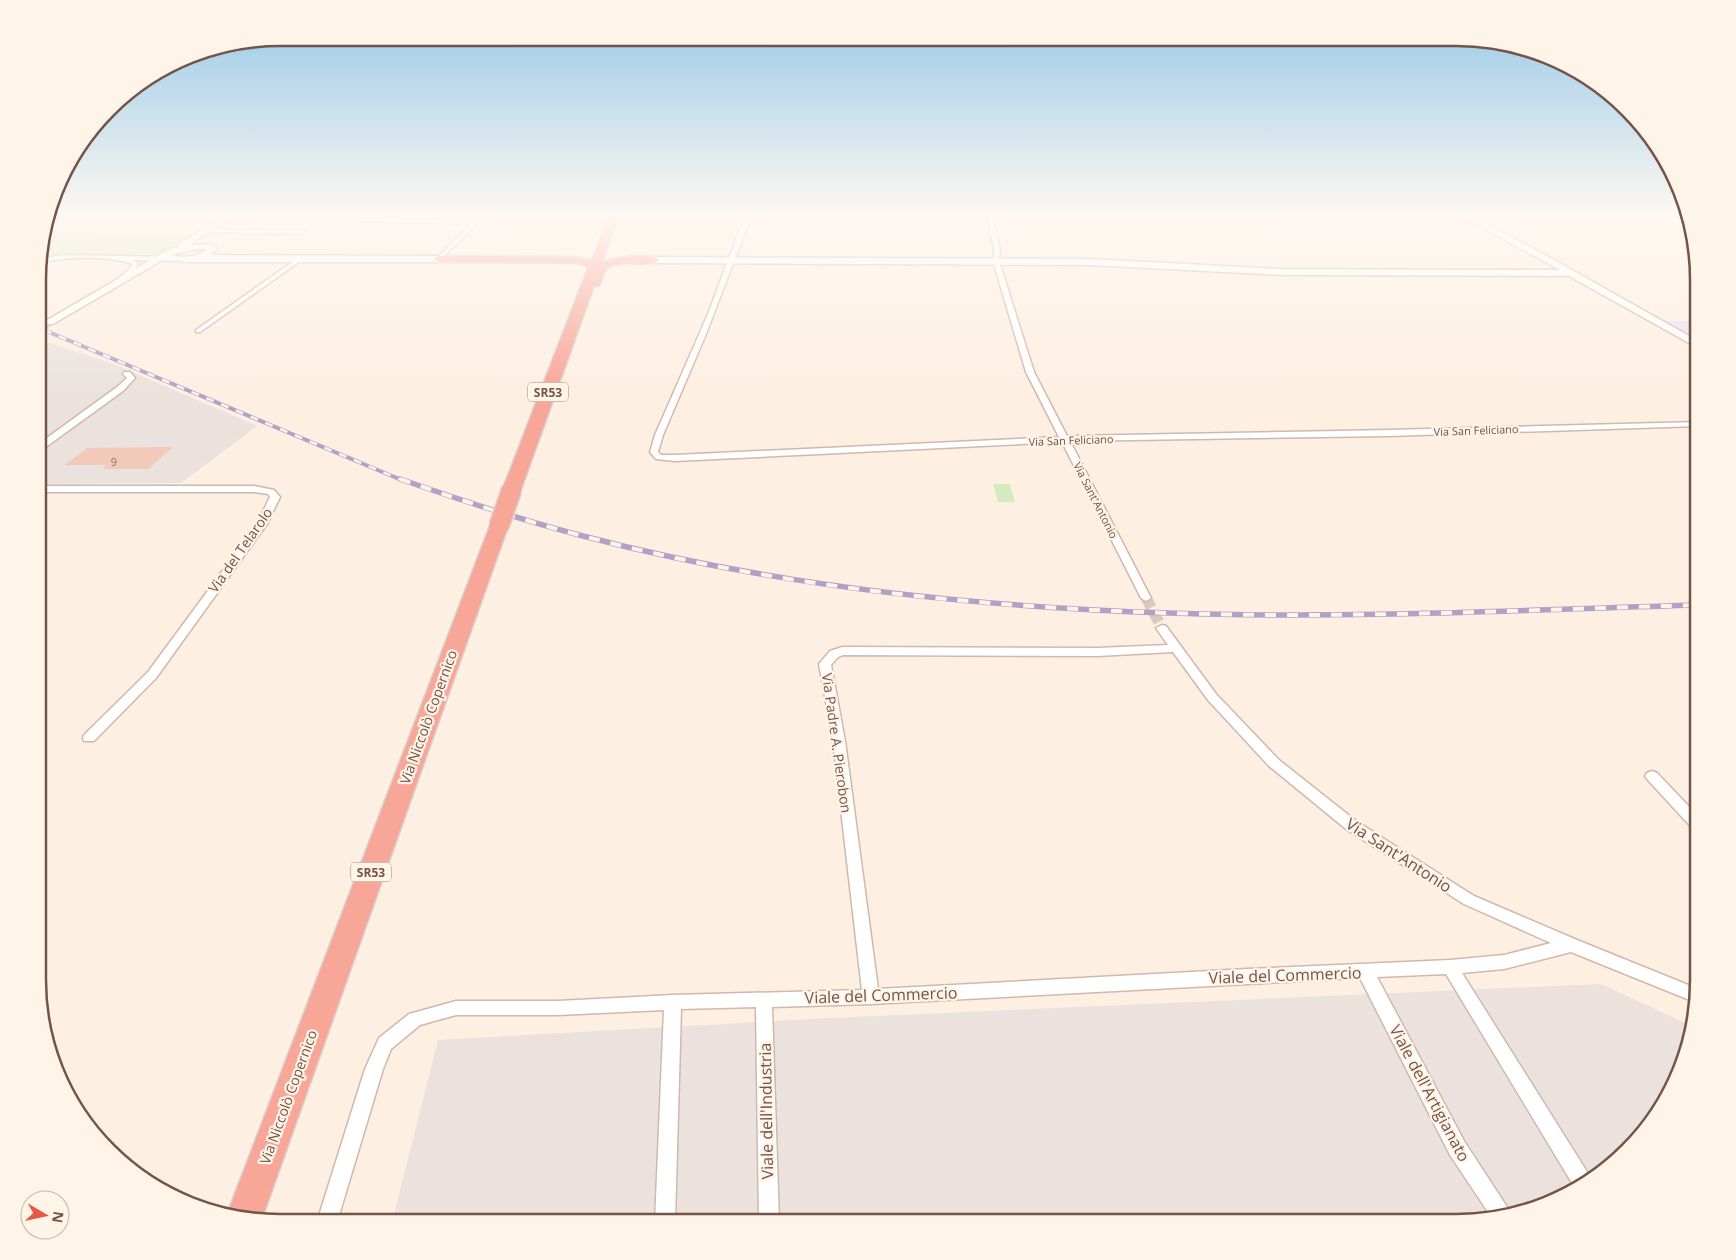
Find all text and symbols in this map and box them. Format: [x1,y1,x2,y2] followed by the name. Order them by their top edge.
[528,382,568,402] road number: SR53
[1433,421,1519,439] street label: Via San Feliciano
[1028,431,1114,449] street label: Via San Feliciano
[111,454,117,469] house number: 9
[1070,459,1122,541] street label: Via Sant'Antonio
[204,504,276,596] street label: Via del Telarolo
[395,647,461,787] street label: Via Niccolò Copernico
[818,672,856,814] street label: Via Padre A. Pierobon
[1342,813,1456,897] street label: Via Sant'Antonio
[351,862,391,882] road number: SR53
[1208,961,1362,989] street label: Viale del Commercio
[804,981,958,1009] street label: Viale del Commercio
[1385,1021,1475,1165] street label: Viale dell'Artigianato
[255,1027,321,1167] street label: Via Niccolò Copernico
[754,1042,778,1180] street label: Viale dell'Industria
[20,1190,70,1240] north arrow
[48,1210,69,1224] text: N

